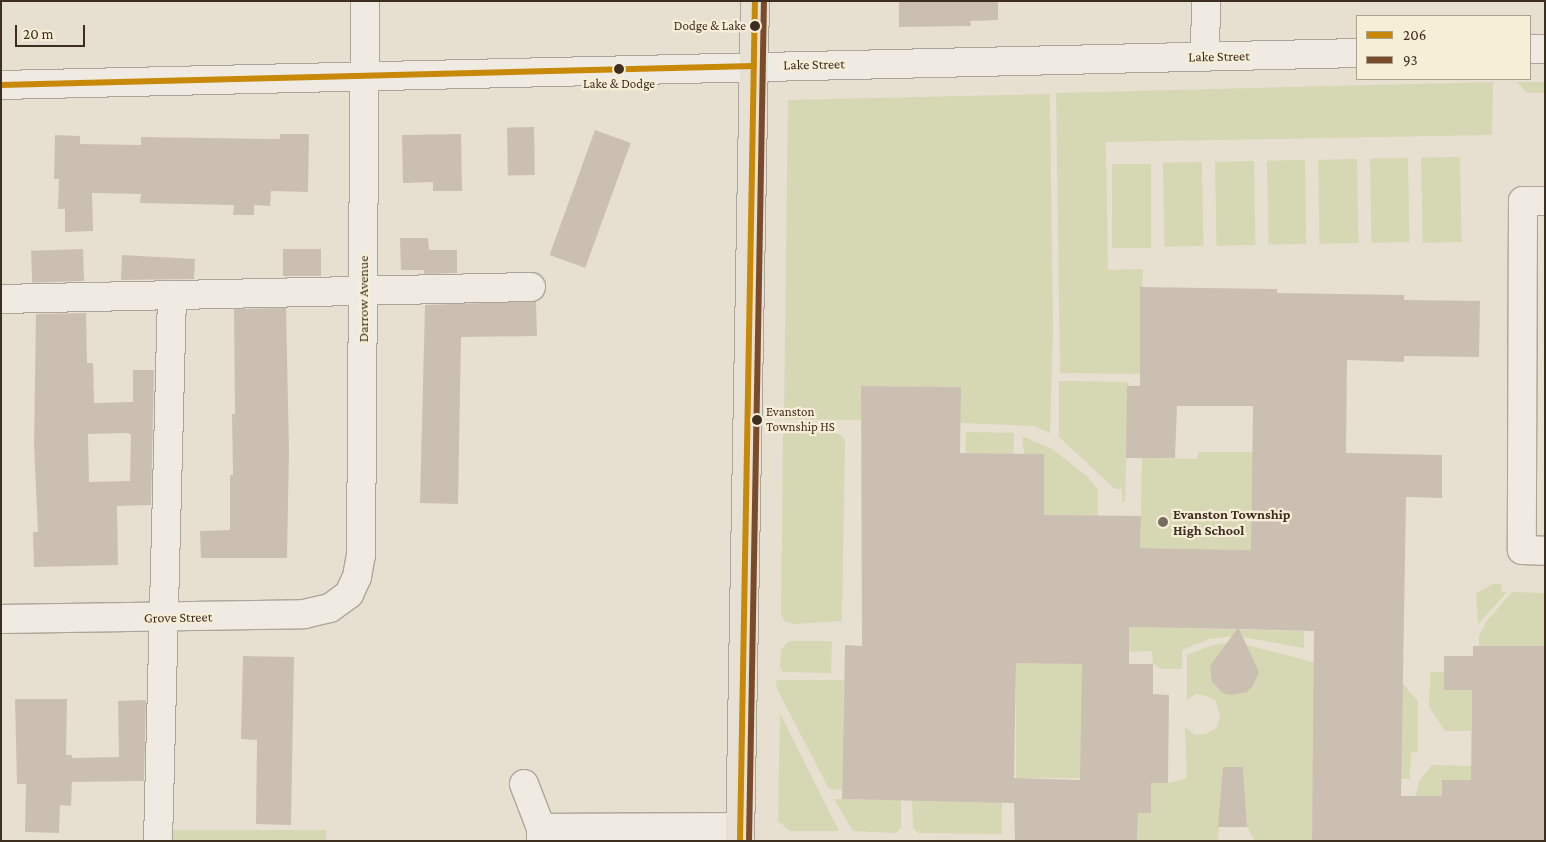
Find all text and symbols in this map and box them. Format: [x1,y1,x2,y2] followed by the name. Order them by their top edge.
[18,15,88,47] scale bar
[1356,15,1531,80] legend
[674,18,746,34] place label: Dodge & Lake
[750,21,760,31] marker: Dodge & Lake
[23,26,54,42] text: 20 m
[1403,27,1426,43] text: 206
[1188,47,1250,65] street label: Lake Street
[1403,52,1418,68] text: 93
[783,55,845,73] street label: Lake Street
[614,64,624,74] marker: Lake & Dodge
[583,76,655,92] place label: Lake & Dodge
[355,256,371,342] street label: Darrow Avenue
[766,405,835,436] place label: Evanston Township HS
[752,415,762,425] marker: Evanston Township HS
[1173,506,1290,538] place label: Evanston Township High School
[1157,516,1169,528] marker: Evanston Township High School
[144,608,212,626] street label: Grove Street

